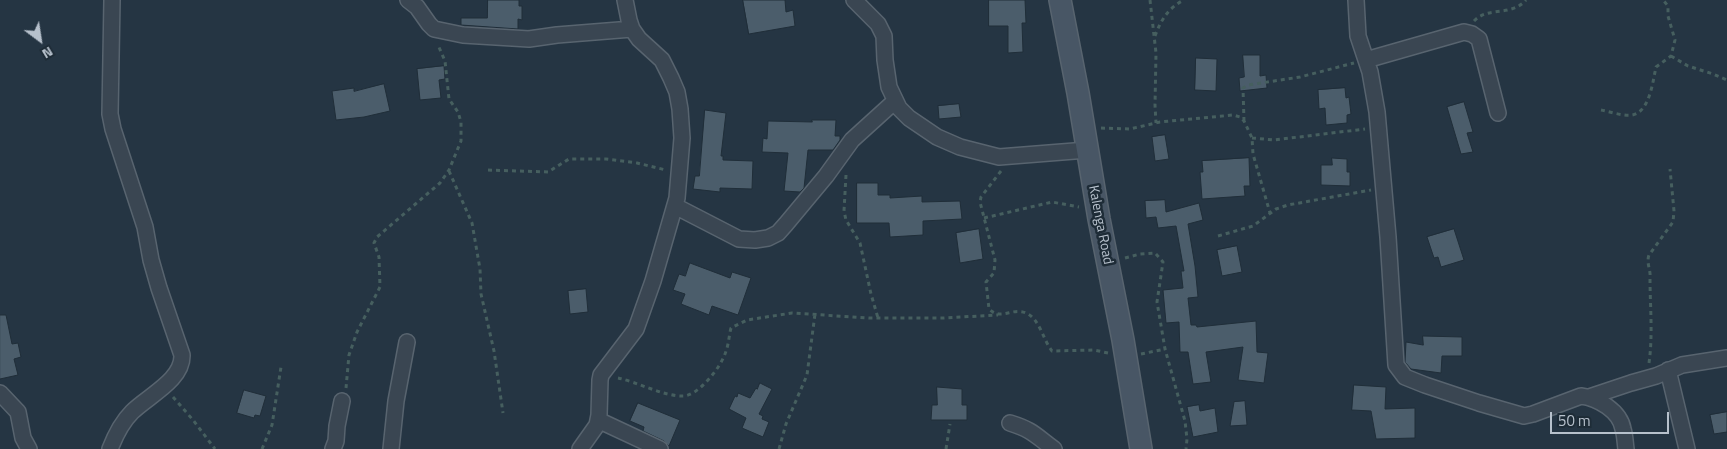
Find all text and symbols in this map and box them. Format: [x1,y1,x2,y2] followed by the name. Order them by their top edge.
[15,15,65,65] north arrow
[38,42,58,65] text: N
[1084,184,1116,266] street label: Kalenga Road
[1552,402,1671,434] scale bar
[1558,409,1591,432] text: 50 m

